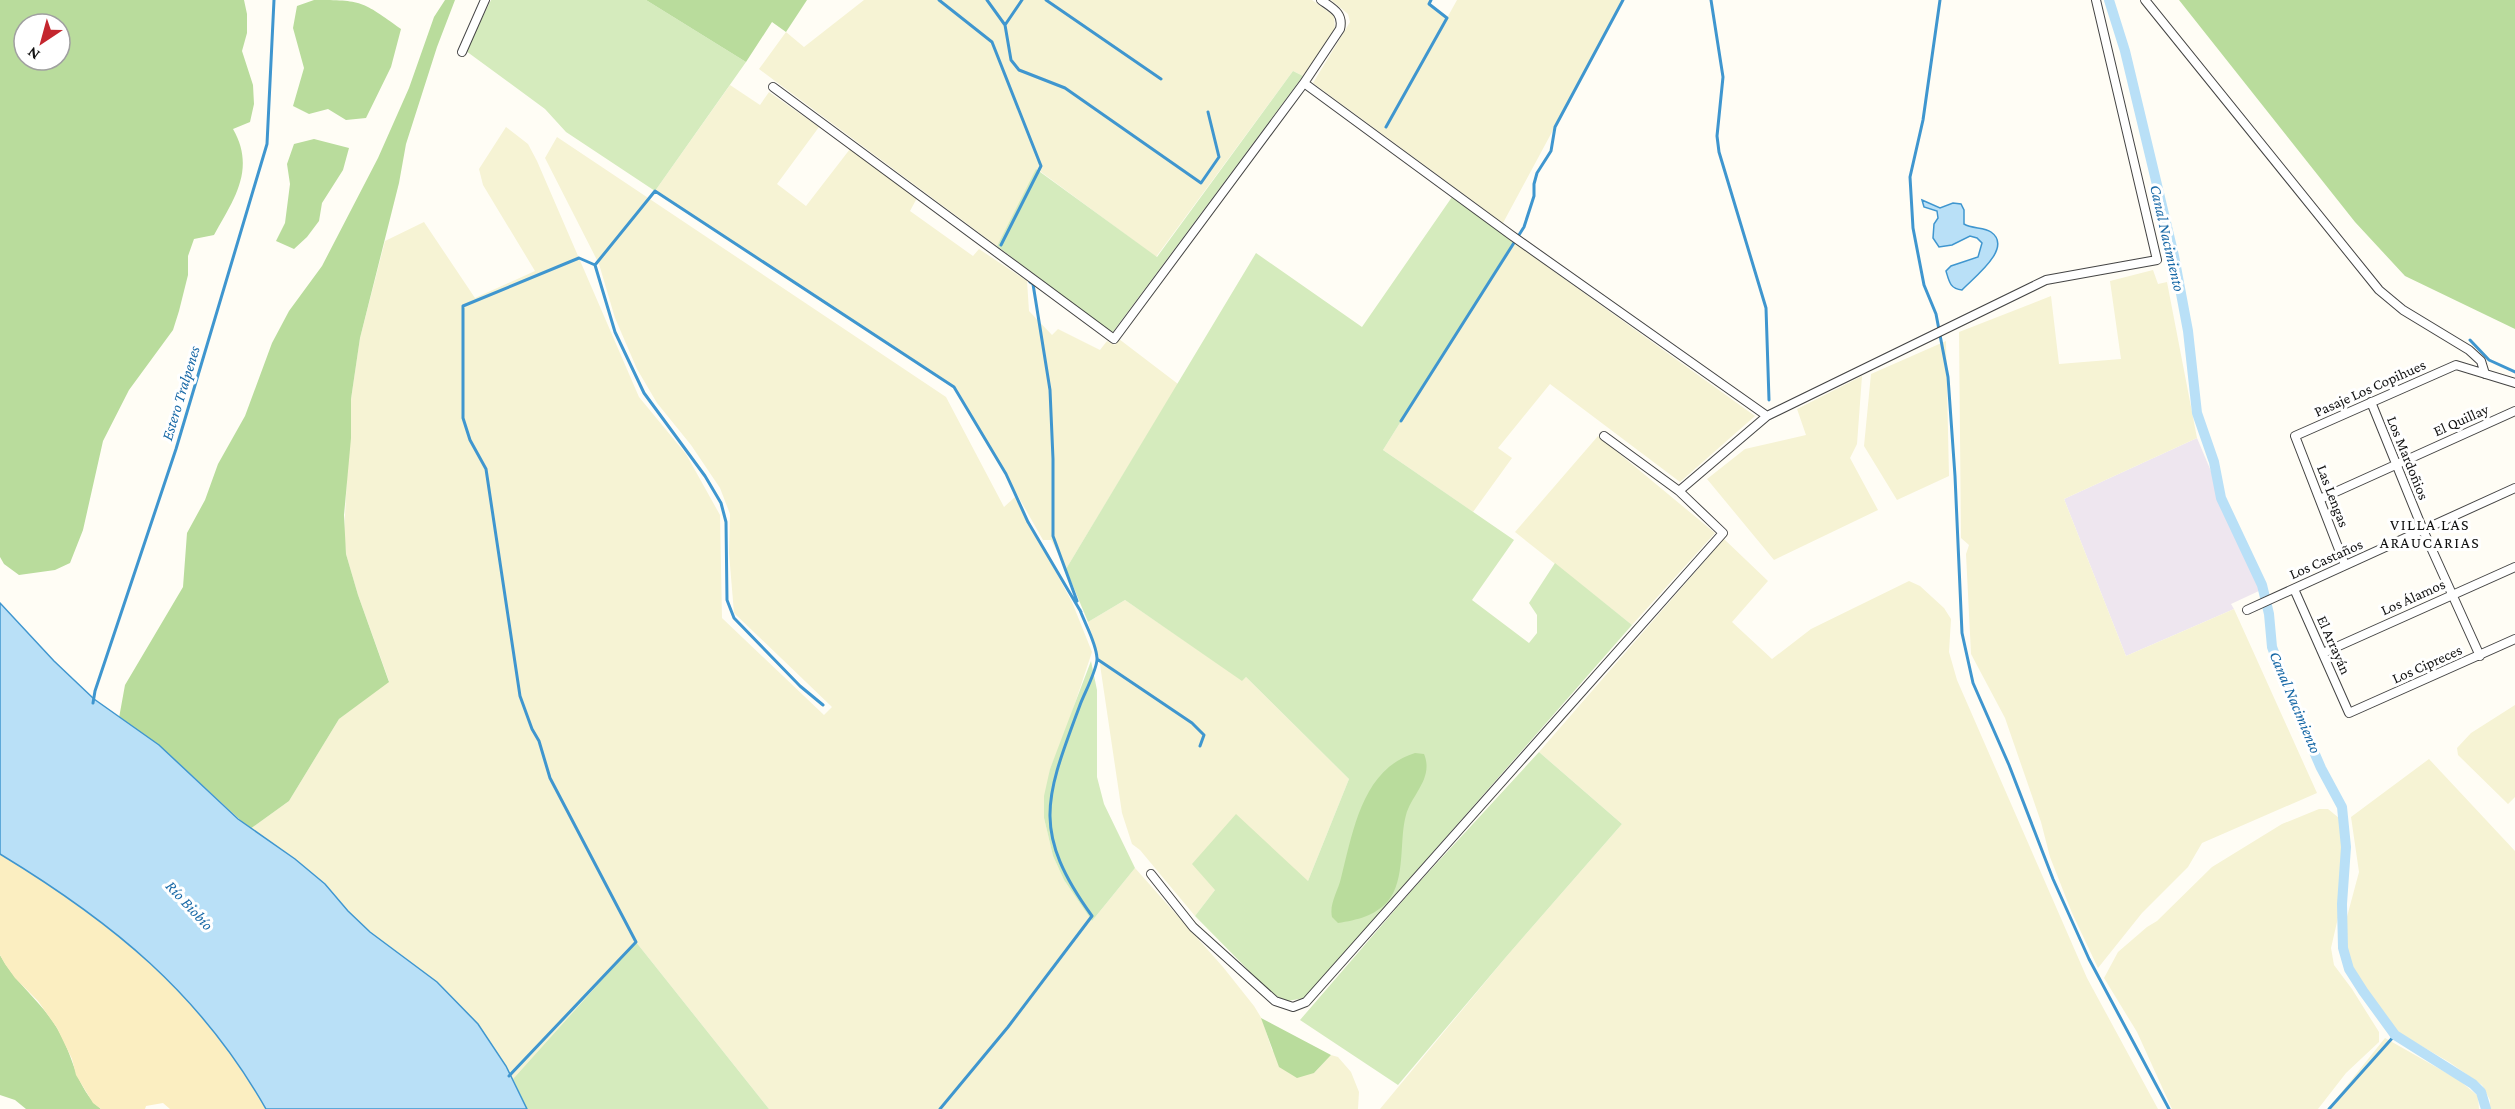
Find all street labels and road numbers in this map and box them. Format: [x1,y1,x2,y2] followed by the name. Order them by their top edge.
[2312,356,2429,421] street label: Pasaje Los Copihues
[2431,401,2491,440] street label: El Quillay
[2384,414,2432,502] street label: Los Mardoñios
[2313,463,2352,530] street label: Las Lengas
[2287,536,2365,582] street label: Los Castaños
[2378,576,2448,618] street label: Los Álamos
[2313,613,2354,677] street label: El Arrayán
[2390,641,2465,687] street label: Los Cipreces

